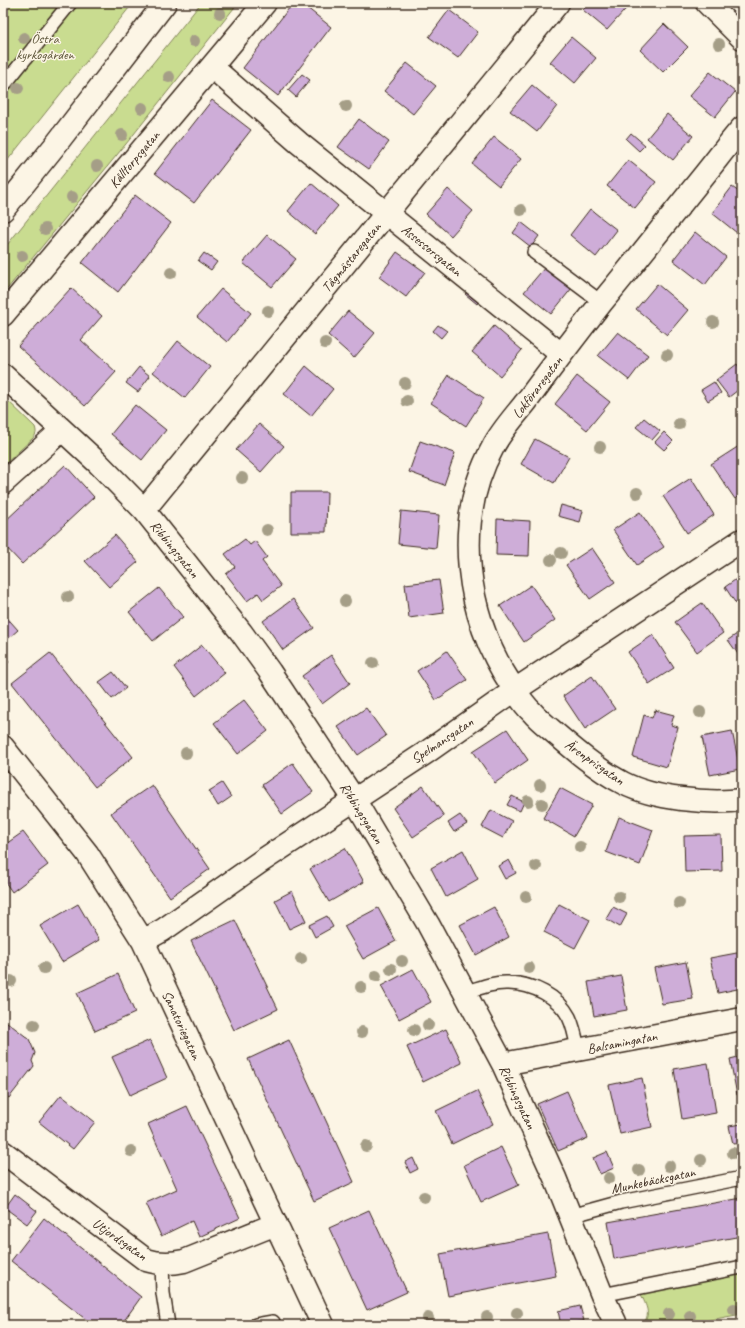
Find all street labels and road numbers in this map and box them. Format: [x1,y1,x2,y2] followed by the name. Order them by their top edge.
[105,127,164,192] street label: Kålltorpsgatan
[318,218,385,296] street label: Tågmästaregatan
[398,221,466,280] street label: Assessorsgatan
[508,352,567,422] street label: Lokföraregatan
[146,517,203,582] street label: Ribbingsgatan
[408,713,477,767] street label: Spelmansgatan
[562,736,628,789] street label: Ärenprisgatan
[336,780,387,848] street label: Ribbingsgatan
[158,988,205,1063] street label: Sanatoriegatan
[586,1027,659,1058] street label: Balsamingatan
[495,1062,540,1133] street label: Ribbingsgatan
[609,1163,698,1198] street label: Munkebäcksgatan
[89,1215,151,1265] street label: Utjordsgatan

